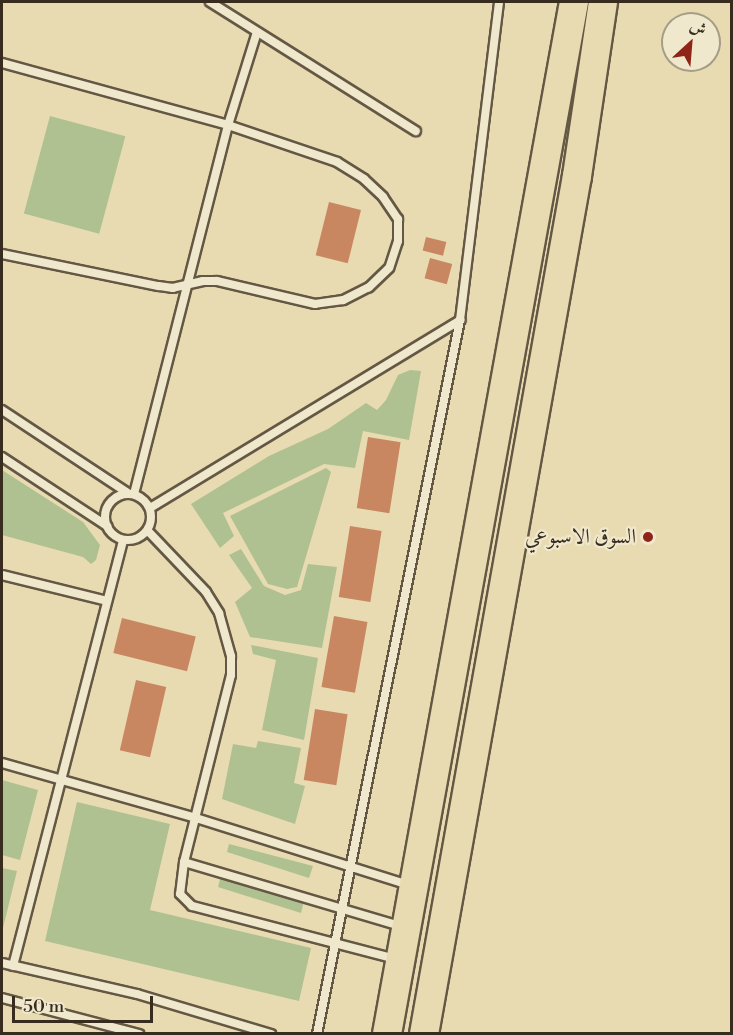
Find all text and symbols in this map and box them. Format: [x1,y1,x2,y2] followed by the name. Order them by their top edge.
[661,12,721,72] north arrow
[686,15,710,40] text: ش
[525,524,636,550] place label: السوق الاسبوعي
[641,530,655,544] marker: السوق الاسبوعي
[15,984,156,1022] scale bar
[23,995,64,1018] text: 50 m

